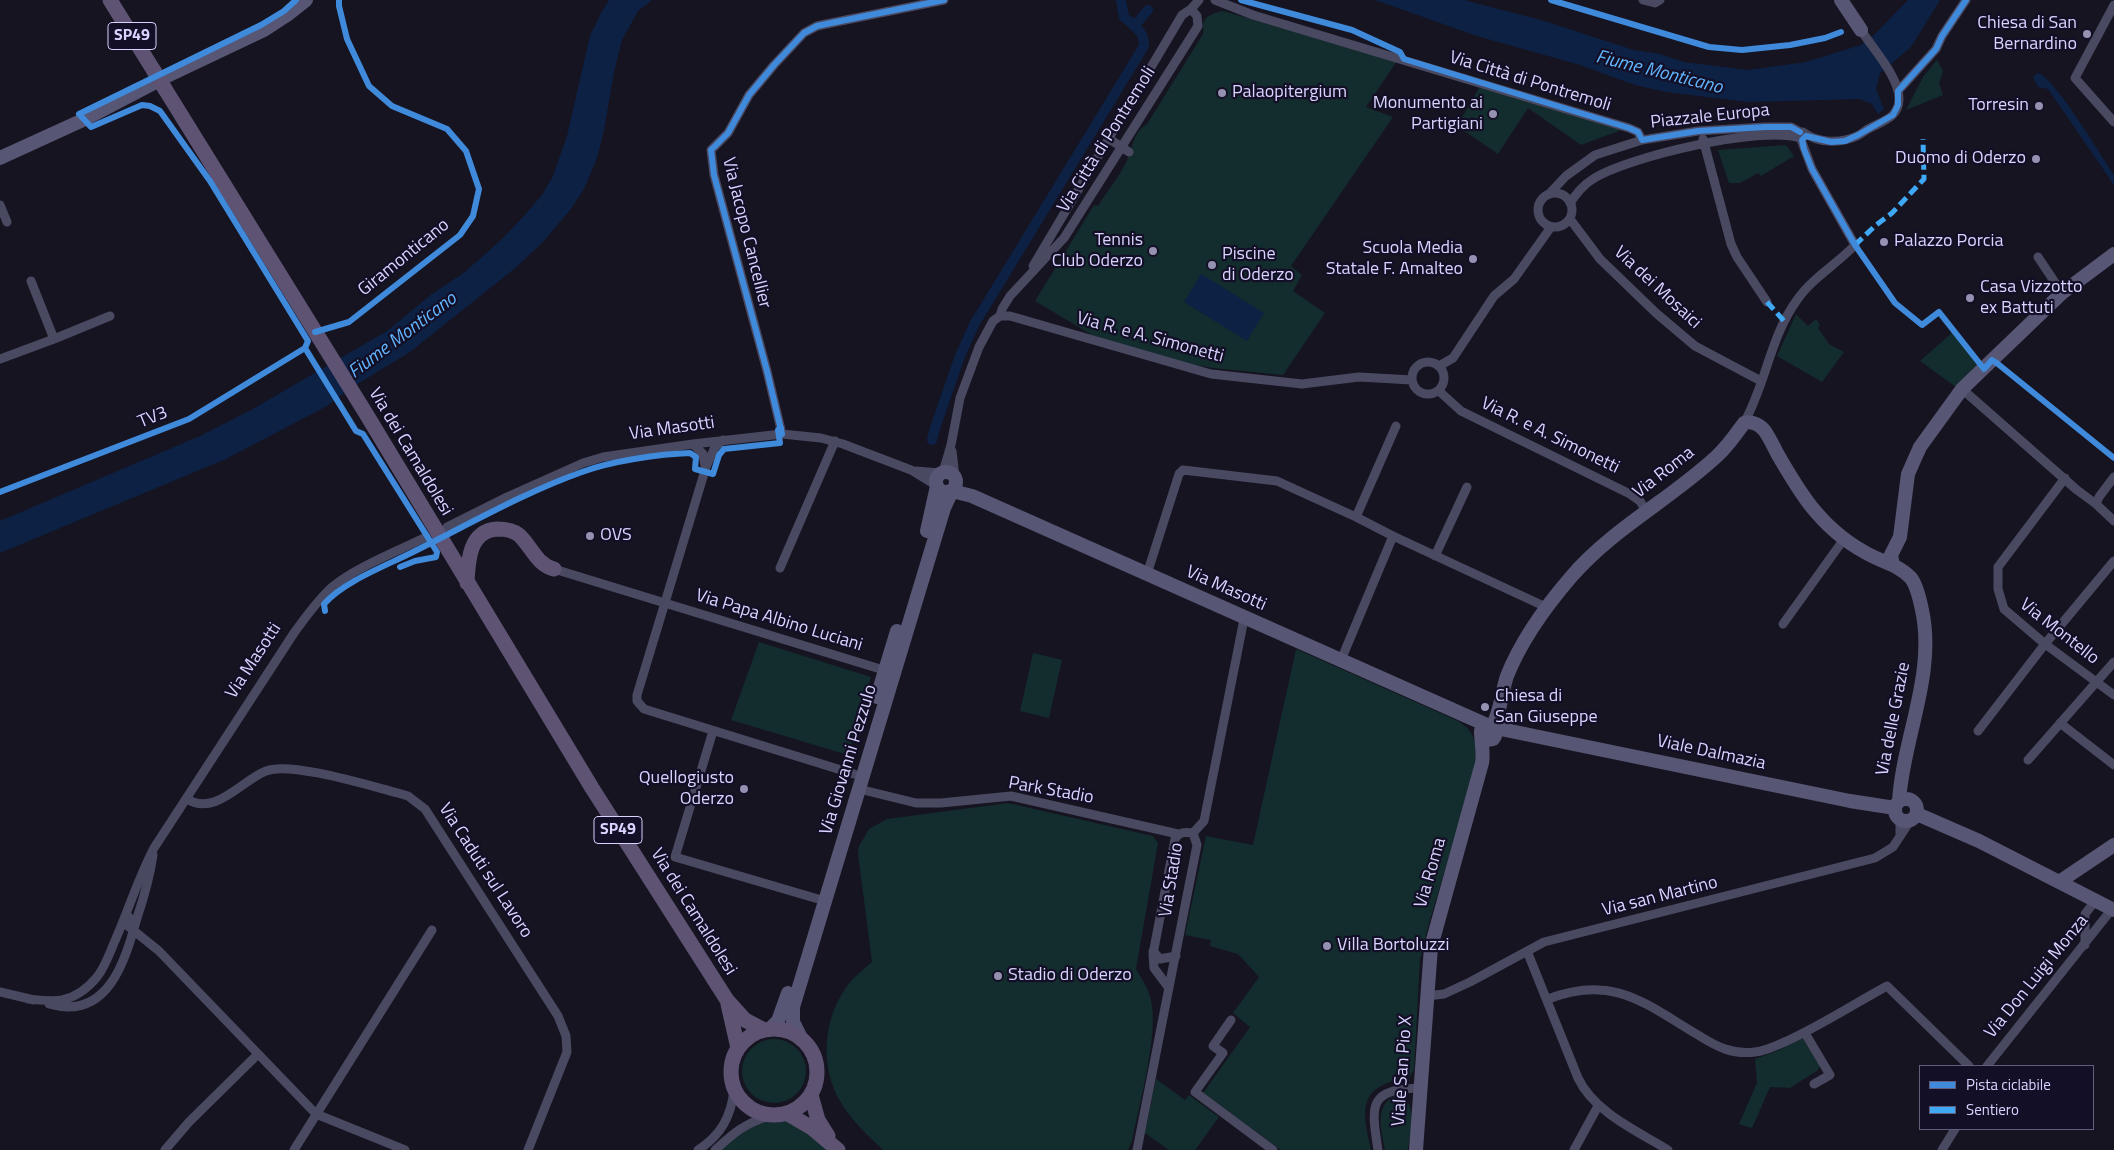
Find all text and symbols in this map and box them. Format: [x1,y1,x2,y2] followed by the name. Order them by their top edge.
[1977,13,2077,56] place label: Chiesa di San Bernardino
[108,22,156,50] road number: SP49
[2081,28,2093,40] marker: Chiesa di San Bernardino
[1593,46,1725,100] water label: Fiume Monticano
[1447,47,1613,117] street label: Via Città di Pontremoli
[1053,63,1161,217] street label: Via Città di Pontremoli
[1232,82,1347,104] place label: Palaopitergium
[1216,87,1228,99] marker: Palaopitergium
[1373,93,1483,136] place label: Monumento ai Partigiani
[1968,95,2029,117] place label: Torresin
[1649,100,1771,134] street label: Piazzale Europa
[2033,100,2045,112] marker: Torresin
[1487,108,1499,120] marker: Monumento ai Partigiani
[1895,148,2026,170] place label: Duomo di Oderzo
[2030,153,2042,165] marker: Duomo di Oderzo
[717,155,775,311] street label: Via Jacopo Cancellier
[354,215,454,301] street label: Giramonticano
[1052,230,1143,272] place label: Tennis Club Oderzo
[1894,231,2004,253] place label: Palazzo Porcia
[1878,236,1890,248] marker: Palazzo Porcia
[1326,238,1463,280] place label: Scuola Media Statale F. Amalteo
[1609,242,1705,334] street label: Via dei Mosaici
[1222,244,1294,286] place label: Piscine di Oderzo
[1147,245,1159,257] marker: Tennis Club Oderzo
[1467,253,1479,265] marker: Scuola Media Statale F. Amalteo
[1206,259,1218,271] marker: Piscine di Oderzo
[1980,277,2082,320] place label: Casa Vizzotto ex Battuti
[344,288,462,384] water label: Fiume Monticano
[1964,292,1976,304] marker: Casa Vizzotto ex Battuti
[1074,308,1226,368] street label: Via R. e A. Simonetti
[363,384,457,520] street label: Via dei Camaldolesi
[1477,393,1623,479] street label: Via R. e A. Simonetti
[135,402,171,434] street label: TV3
[628,412,716,446] street label: Via Masotti
[1629,442,1699,504] street label: Via Roma
[600,525,632,547] place label: OVS
[584,530,596,542] marker: OVS
[1182,562,1270,616] street label: Via Masotti
[693,585,865,657] street label: Via Papa Albino Luciani
[2015,594,2103,670] street label: Via Montello
[222,619,286,703] street label: Via Masotti
[1872,661,1916,777] street label: Via delle Grazie
[816,682,882,838] street label: Via Giovanni Pezzulo
[1495,686,1598,729] place label: Chiesa di San Giuseppe
[1479,701,1491,713] marker: Chiesa di San Giuseppe
[1655,731,1767,775] street label: Viale Dalmazia
[639,768,734,811] place label: Quellogiusto Oderzo
[1007,773,1095,809] street label: Park Stadio
[738,783,750,795] marker: Quellogiusto Oderzo
[433,799,537,943] street label: Via Caduti sul Lavoro
[594,816,642,844] road number: SP49
[1411,835,1451,911] street label: Via Roma
[1155,841,1189,919] street label: Via Stadio
[645,845,741,979] street label: Via dei Camaldolesi
[1600,872,1720,922] street label: Via san Martino
[1981,911,2093,1043] street label: Via Don Luigi Monza
[1337,935,1449,957] place label: Villa Bortoluzzi
[1321,940,1333,952] marker: Villa Bortoluzzi
[1008,965,1132,987] place label: Stadio di Oderzo
[992,970,1004,982] marker: Stadio di Oderzo
[1388,1015,1418,1127] street label: Viale San Pio X
[1919,1065,2094,1130] legend
[1966,1073,2051,1096] text: Pista ciclabile
[1966,1098,2019,1121] text: Sentiero

